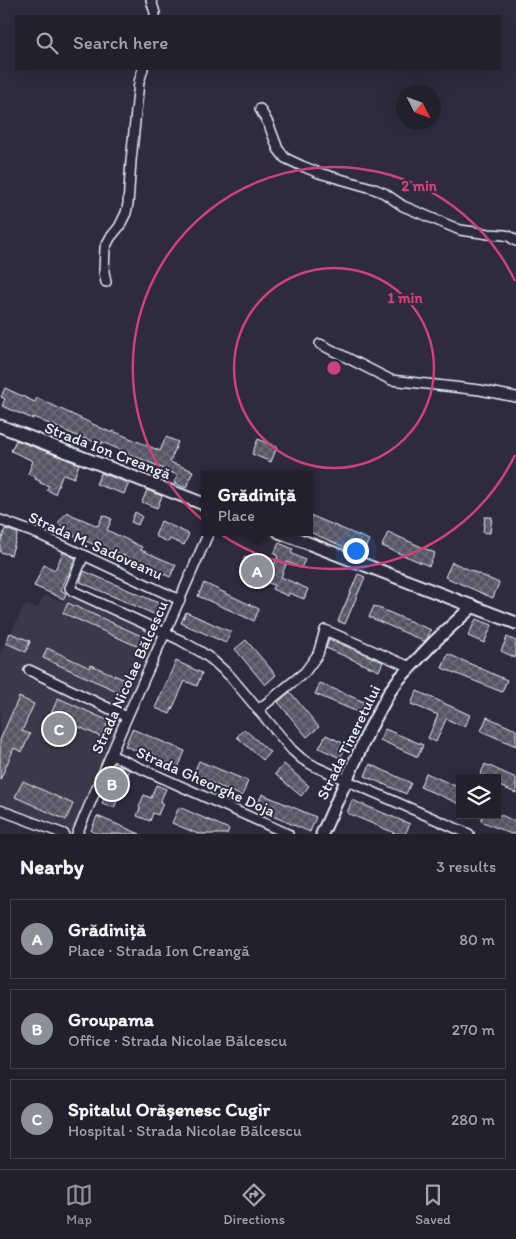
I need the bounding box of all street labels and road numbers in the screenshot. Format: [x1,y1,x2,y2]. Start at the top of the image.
street label: Strada Ion Creangă [42,418,174,484]
street label: Strada M. Sadoveanu [26,507,166,584]
street label: Strada Nicolae Bălcescu [87,597,172,757]
street label: Strada Tineretului [312,682,384,803]
street label: Strada Gheorghe Doja [133,742,279,821]

